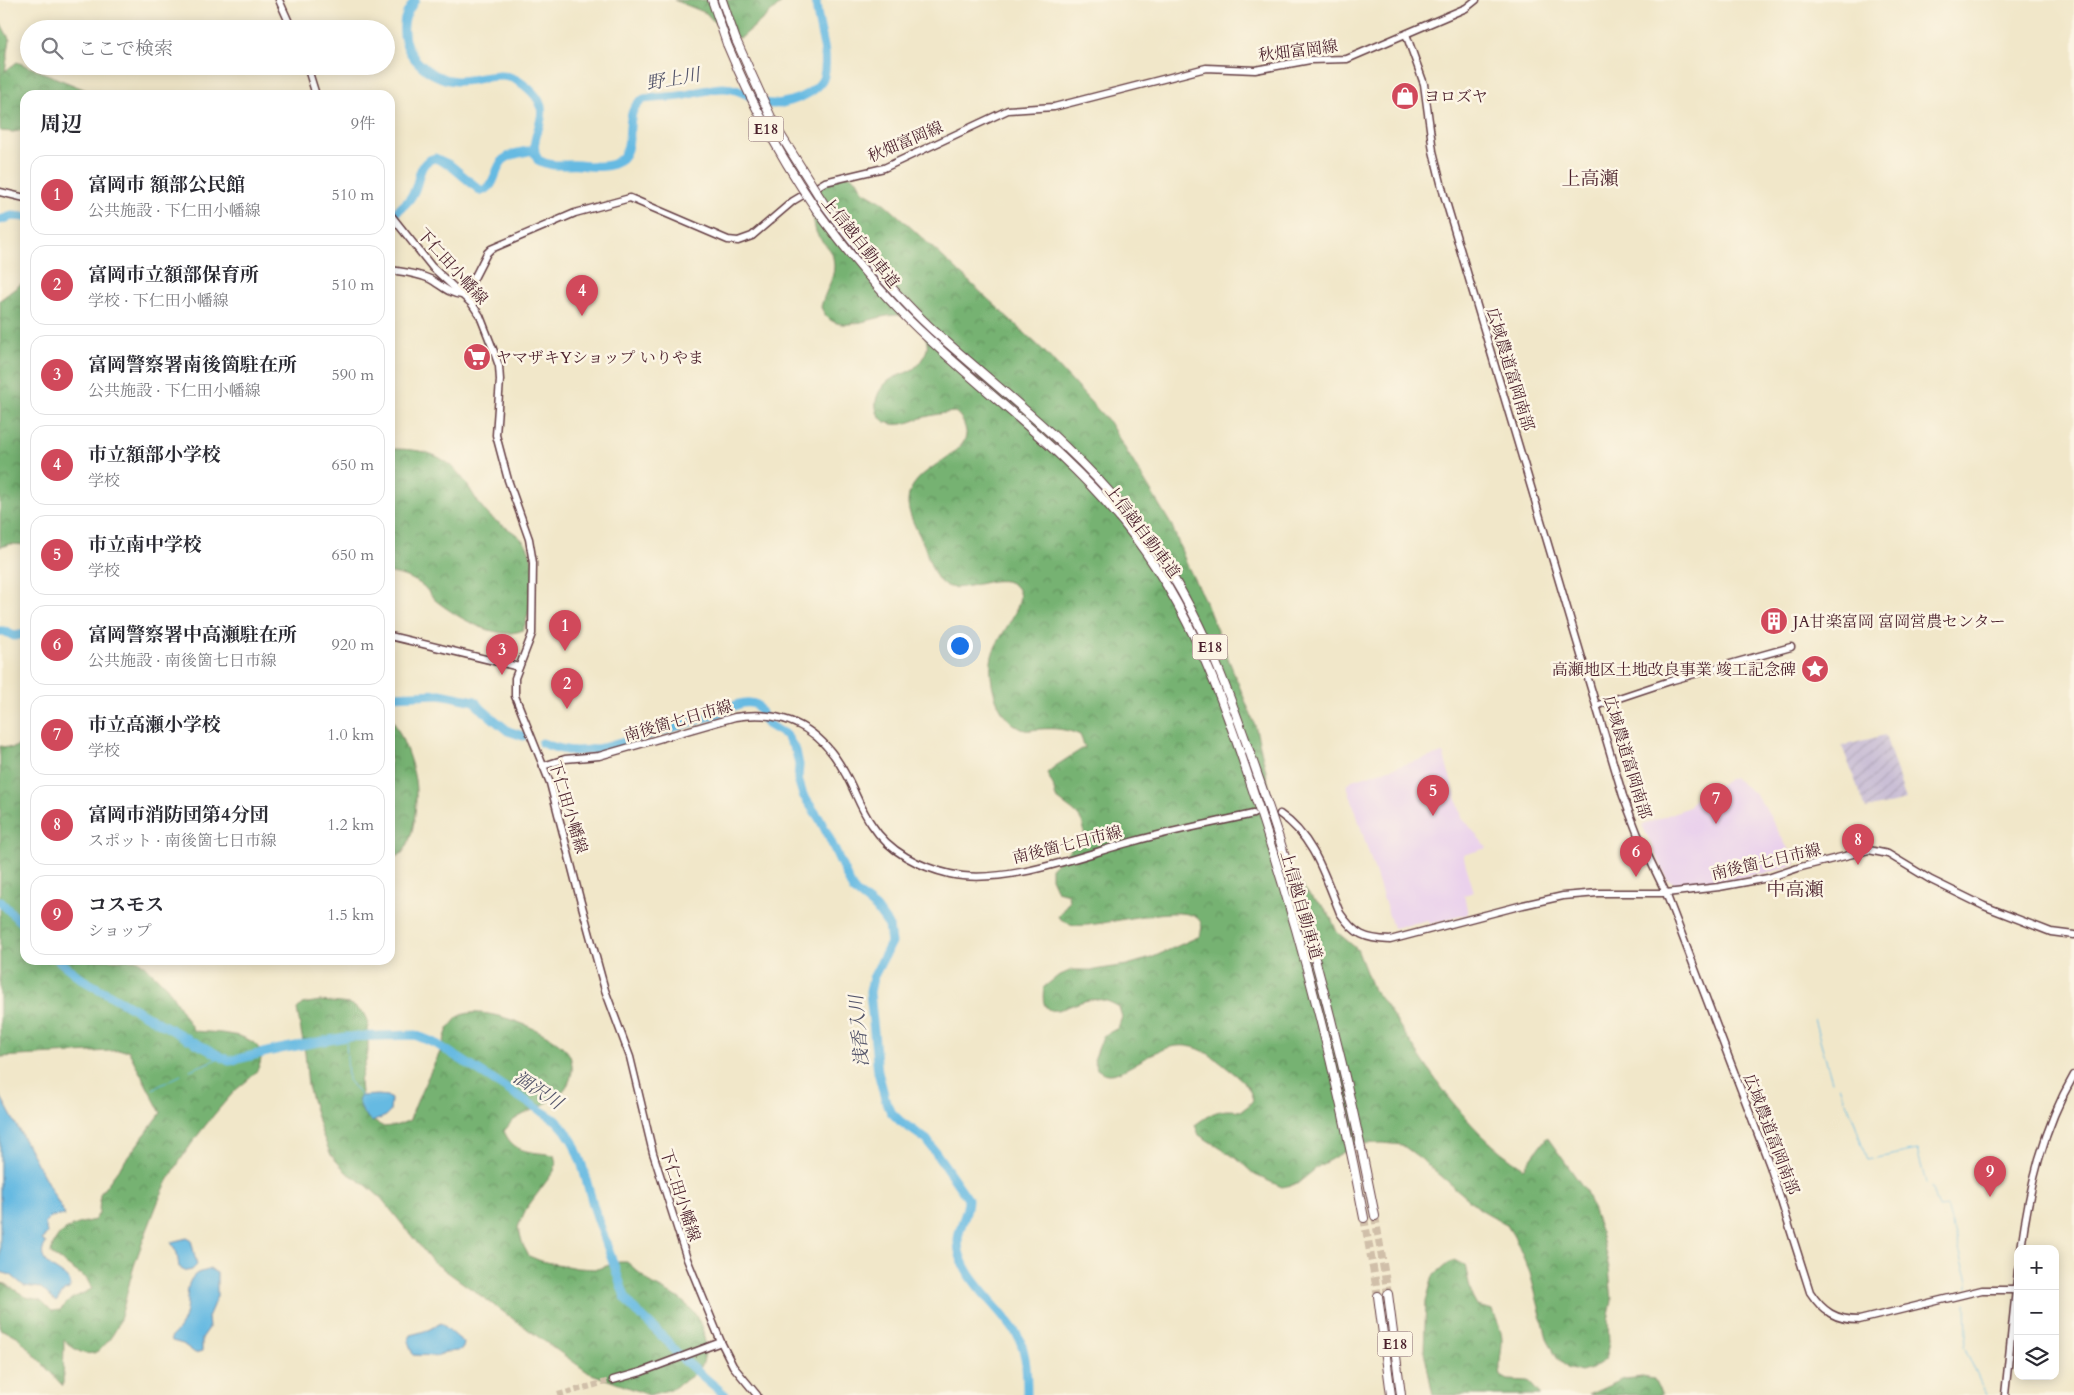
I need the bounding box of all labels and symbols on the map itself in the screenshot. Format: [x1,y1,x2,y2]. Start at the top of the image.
street label: 秋畑富岡線 [1257,35,1339,67]
water label: 野上川 [644,62,704,96]
shop icon: ヨロズヤ [1390,81,1420,111]
place label: ヨロズヤ [1424,86,1488,108]
road number: E18 [748,116,784,142]
street label: 秋畑富岡線 [864,116,947,168]
district label: 上高瀬 [1561,166,1619,192]
street label: 上信越自動車道 [816,192,904,293]
street label: 下仁田小幡線 [412,224,493,310]
pin: 4 [566,275,598,316]
street label: 広域農道富岡南部 [1481,305,1539,434]
supermarket icon: ヤマザキYショップ いりやま [462,342,492,372]
place label: ヤマザキYショップ いりやま [496,347,704,369]
street label: 上信越自動車道 [1100,480,1185,583]
building icon: JA甘楽富岡 富岡営農センター [1759,606,1789,636]
pin: 1 [549,610,581,651]
place label: JA甘楽富岡 富岡営農センター [1791,611,2005,633]
your location [947,633,973,659]
pin: 3 [486,634,518,675]
road number: E18 [1192,634,1228,660]
place icon: 高瀬地区土地改良事業 竣工記念碑 [1800,654,1830,684]
place label: 高瀬地区土地改良事業 竣工記念碑 [1552,659,1796,681]
pin: 2 [551,668,583,709]
street label: 広域農道富岡南部 [1598,693,1656,822]
street label: 南後箇七日市線 [621,695,735,747]
street label: 下仁田小幡線 [543,758,593,856]
pin: 5 [1417,775,1449,816]
pin: 7 [1700,783,1732,824]
street label: 南後箇七日市線 [1010,821,1124,869]
pin: 8 [1842,824,1874,865]
pin: 6 [1620,836,1652,877]
street label: 南後箇七日市線 [1709,839,1823,885]
street label: 上信越自動車道 [1275,848,1327,962]
district label: 中高瀬 [1766,877,1824,903]
water label: 浅香入川 [844,992,875,1068]
water label: 涸沢川 [508,1065,569,1117]
street label: 広域農道富岡南部 [1738,1071,1804,1198]
street label: 下仁田小幡線 [655,1146,705,1244]
pin: 9 [1974,1156,2006,1197]
road number: E18 [1378,1332,1412,1356]

